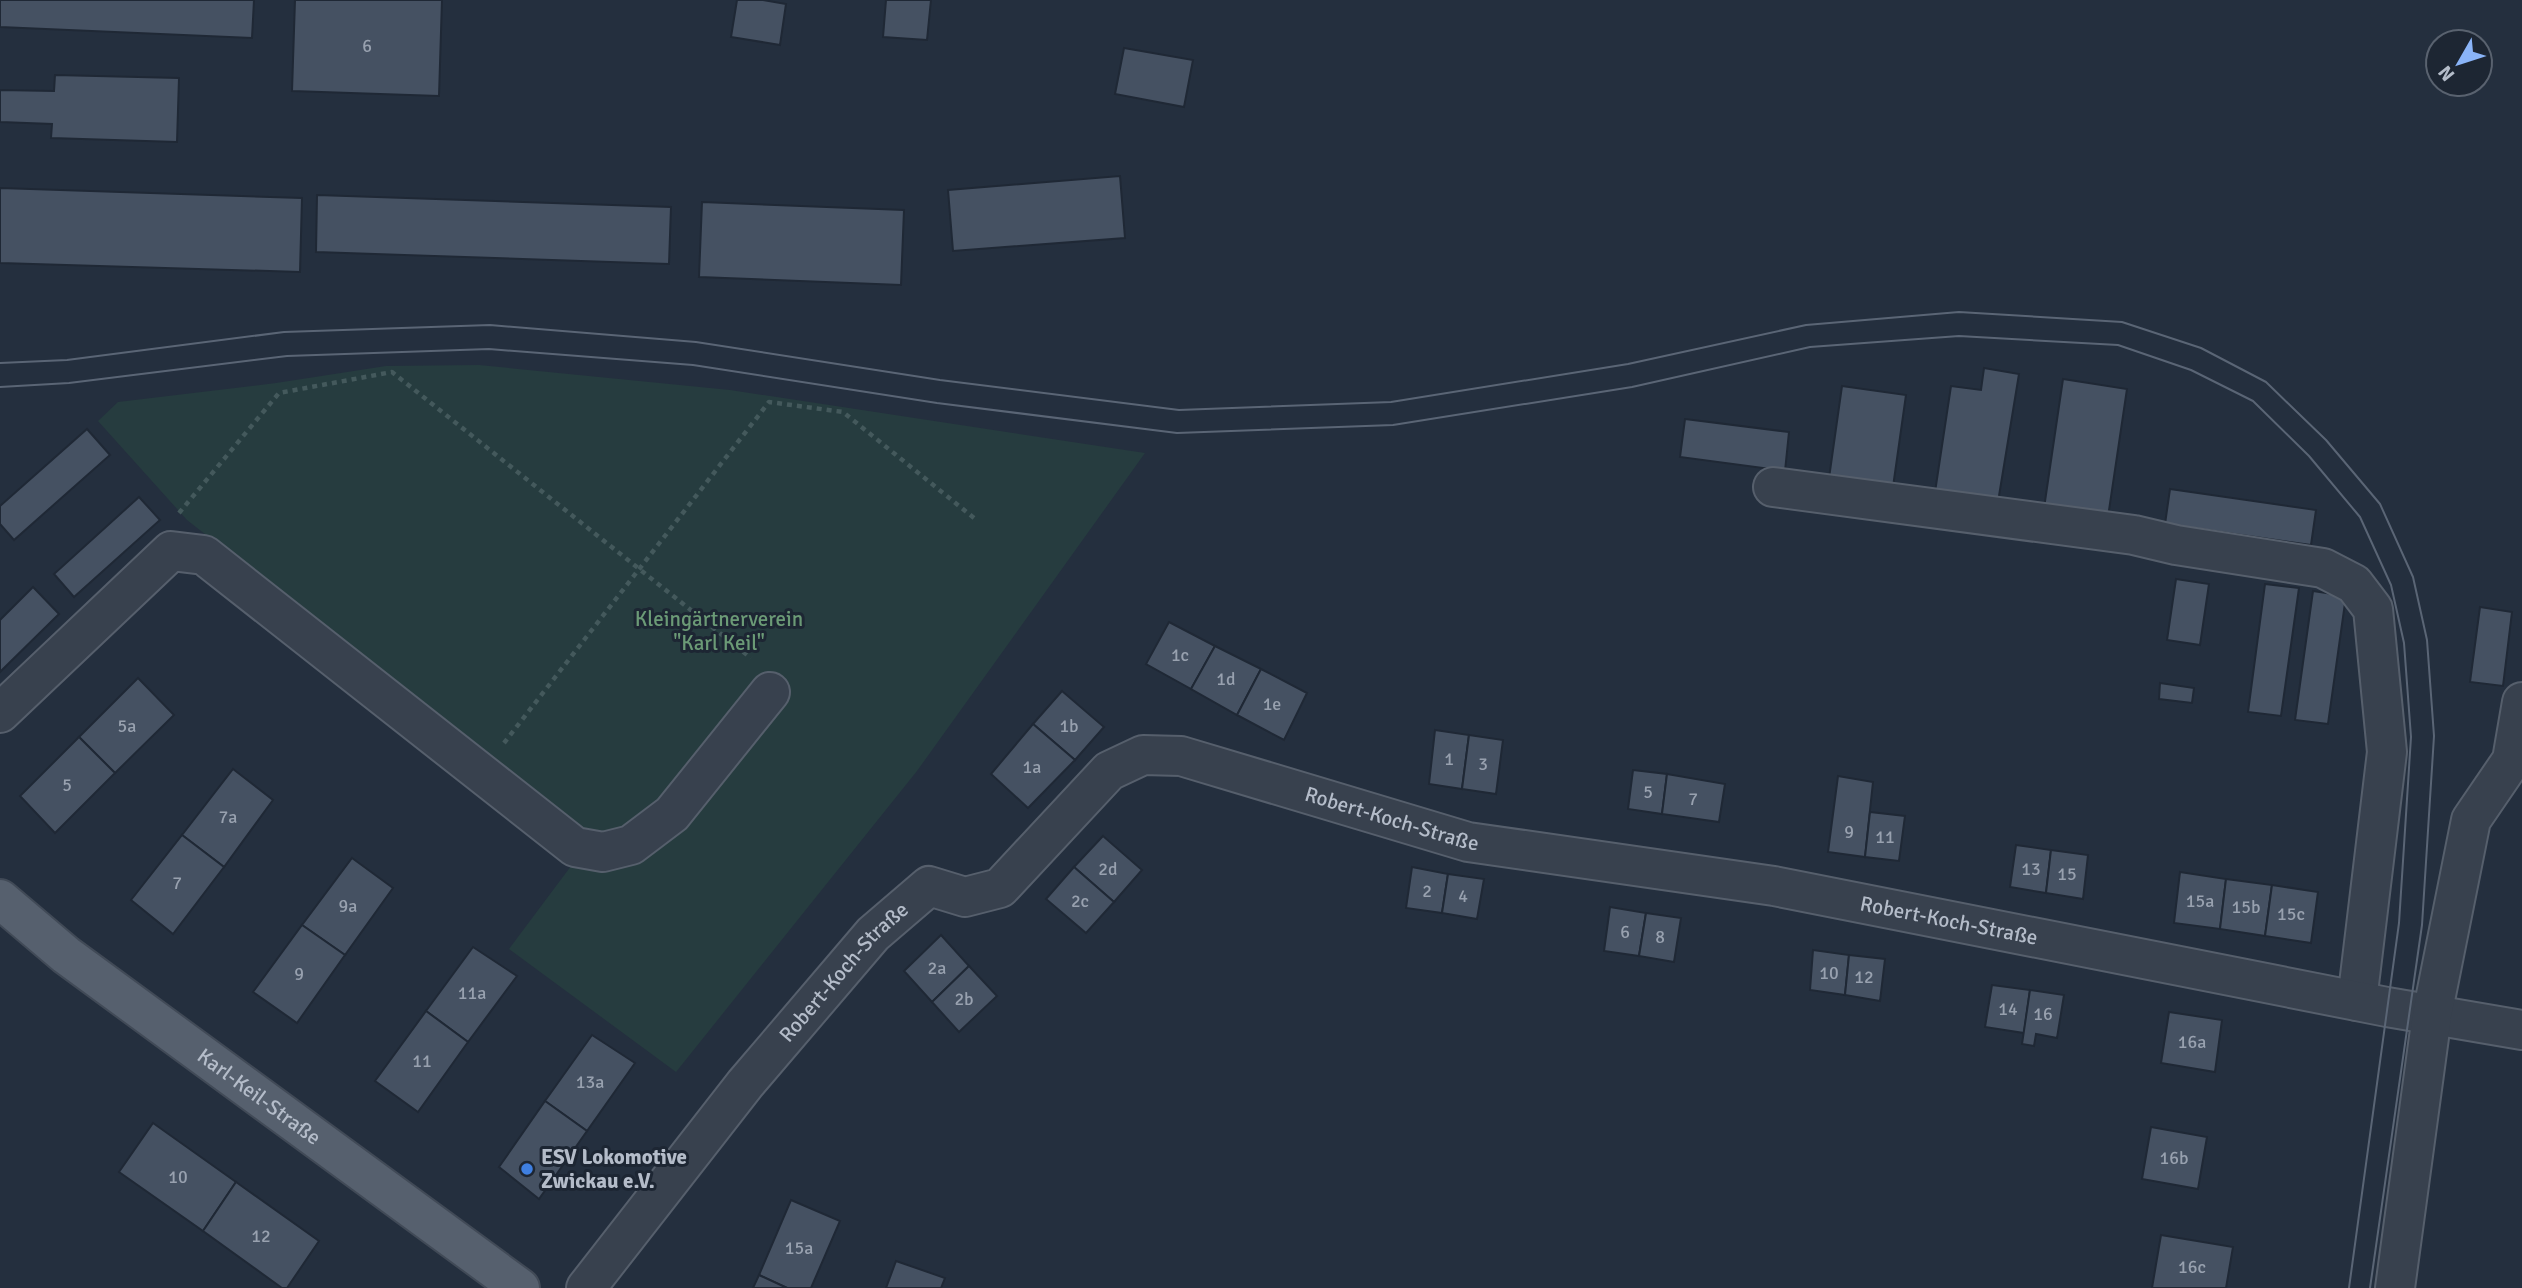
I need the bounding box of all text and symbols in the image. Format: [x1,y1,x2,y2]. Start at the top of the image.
north arrow [2424,28,2494,98]
house number: 6 [362,35,372,57]
text: N [2433,60,2460,86]
park label: Kleingärtnerverein "Karl Keil" [635,606,803,656]
house number: 1c [1171,644,1189,666]
house number: 1d [1216,668,1236,690]
house number: 1e [1263,693,1281,715]
house number: 5a [118,715,136,737]
house number: 1b [1059,715,1079,737]
house number: 1 [1444,748,1454,770]
house number: 3 [1478,753,1488,775]
house number: 1a [1023,756,1041,778]
house number: 5 [62,774,72,796]
street label: Robert-Koch-Straße [1302,781,1481,856]
house number: 5 [1643,781,1653,803]
house number: 7 [1688,788,1698,810]
house number: 7a [219,806,237,828]
house number: 9 [1844,821,1854,843]
house number: 11 [1875,826,1895,848]
house number: 2d [1098,858,1118,880]
house number: 13 [2021,858,2041,880]
house number: 15 [2057,863,2077,885]
house number: 7 [172,872,182,894]
house number: 2 [1422,880,1432,902]
house number: 4 [1458,885,1468,907]
house number: 2c [1071,890,1089,912]
street label: Robert-Koch-Straße [1858,890,2040,951]
house number: 15a [2186,890,2214,912]
house number: 9a [339,895,357,917]
house number: 15b [2232,896,2260,918]
street label: Robert-Koch-Straße [773,897,914,1047]
house number: 15c [2277,903,2305,925]
house number: 6 [1620,921,1630,943]
house number: 8 [1655,926,1665,948]
house number: 2a [928,957,946,979]
house number: 10 [1819,962,1839,984]
house number: 9 [294,963,304,985]
house number: 12 [1854,966,1874,988]
house number: 11a [458,982,486,1004]
house number: 2b [954,988,974,1010]
house number: 14 [1998,998,2018,1020]
house number: 16 [2033,1003,2053,1025]
house number: 16a [2178,1031,2206,1053]
street label: Karl-Keil-Straße [192,1043,326,1151]
house number: 11 [412,1050,432,1072]
house number: 13a [576,1071,604,1093]
place label: ESV Lokomotive Zwickau e.V. [541,1144,687,1194]
house number: 16b [2160,1147,2188,1169]
marker: ESV Lokomotive Zwickau e.V. [519,1161,535,1177]
house number: 10 [168,1166,188,1188]
house number: 12 [251,1225,271,1247]
house number: 15a [785,1237,813,1259]
house number: 16c [2178,1256,2206,1278]

